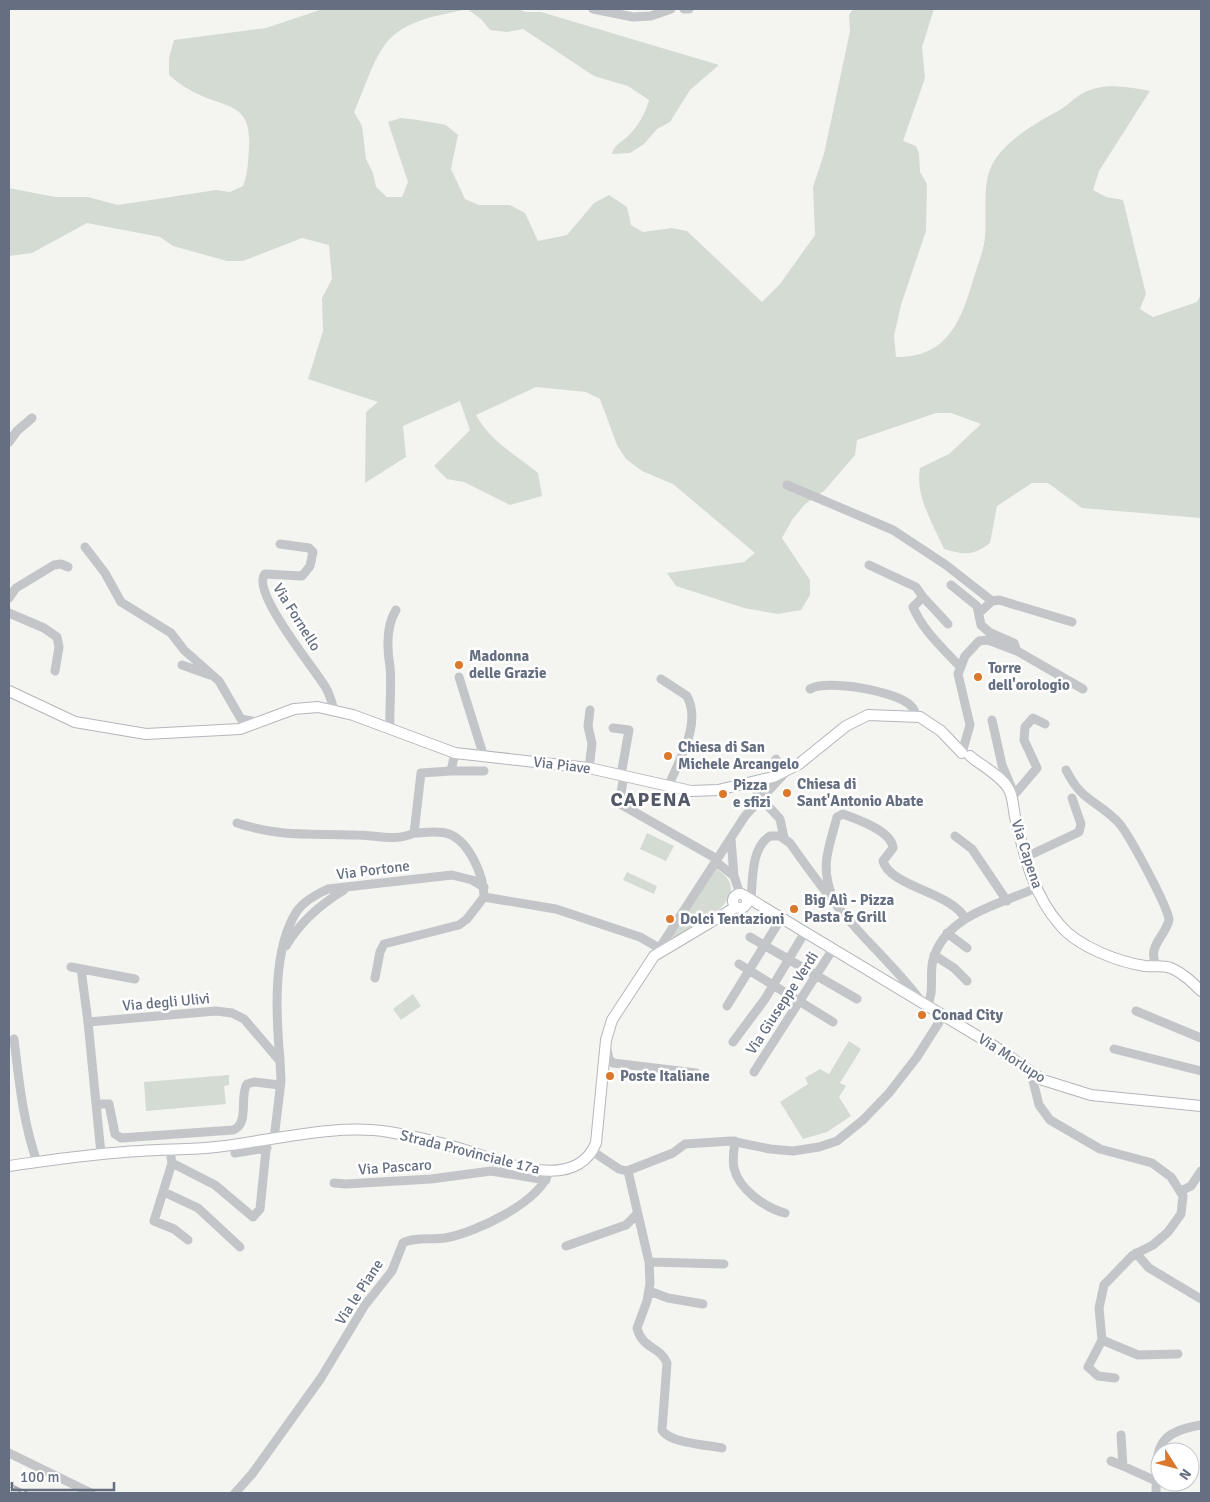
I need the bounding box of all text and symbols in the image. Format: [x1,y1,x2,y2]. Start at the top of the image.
street label: Via Fornello [269,580,325,654]
place label: Madonna delle Grazie [469,647,546,682]
marker: Madonna delle Grazie [453,659,465,671]
place label: Torre dell'orologio [988,659,1070,694]
marker: Torre dell'orologio [972,671,984,683]
place label: Chiesa di San Michele Arcangelo [678,738,799,773]
marker: Chiesa di San Michele Arcangelo [662,750,674,762]
street label: Via Piave [532,753,592,777]
place label: Chiesa di Sant'Antonio Abate [797,775,923,810]
place label: Pizza e sfizi [733,776,771,811]
district label: CAPENA [611,787,691,812]
marker: Chiesa di Sant'Antonio Abate [781,787,793,799]
marker: Pizza e sfizi [717,788,729,800]
street label: Via Capena [1007,817,1047,891]
street label: Via Portone [335,857,411,883]
place label: Big Alì - Pizza Pasta & Grill [804,891,894,926]
marker: Big Alì - Pizza Pasta & Grill [788,903,800,915]
place label: Dolci Tentazioni [680,910,784,928]
marker: Dolci Tentazioni [664,913,676,925]
street label: Via Giuseppe Verdi [742,948,822,1058]
street label: Via degli Ulivi [122,989,210,1015]
place label: Conad City [932,1006,1003,1024]
marker: Conad City [916,1009,928,1021]
street label: Via Morlupo [975,1029,1049,1087]
place label: Poste Italiane [620,1067,710,1085]
marker: Poste Italiane [604,1070,616,1082]
street label: Strada Provinciale 17a [398,1126,542,1178]
street label: Via Pascaro [358,1155,433,1179]
street label: Via le Piane [331,1256,387,1328]
north arrow [1150,1442,1200,1492]
scale bar [12,1460,115,1492]
text: N [1175,1465,1195,1483]
text: 100 m [20,1468,60,1486]

